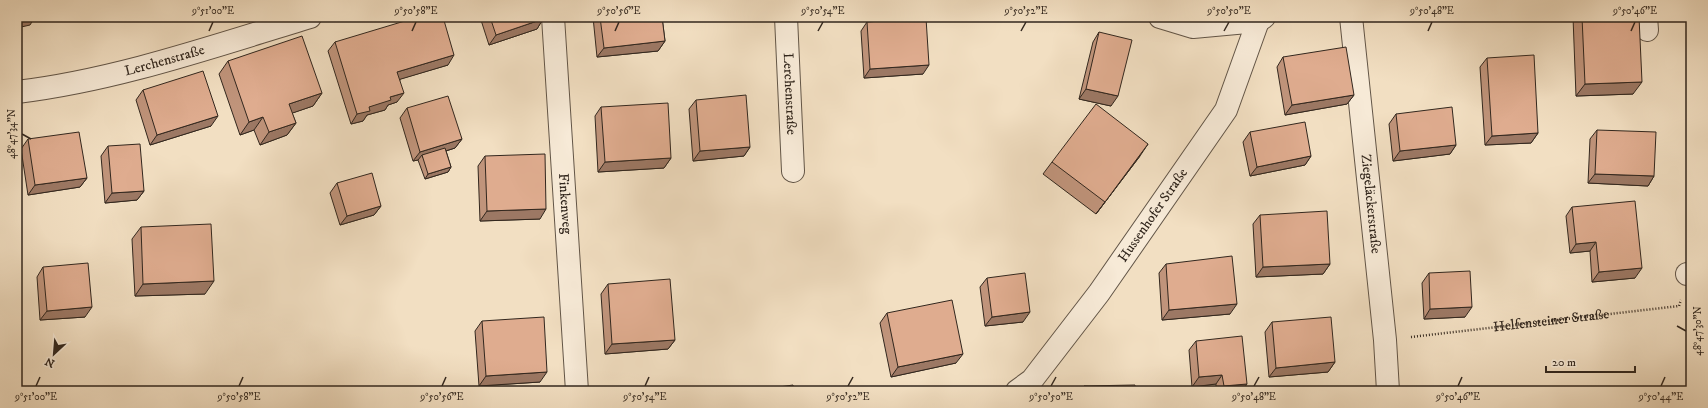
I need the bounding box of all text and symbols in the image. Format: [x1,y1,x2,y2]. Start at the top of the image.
text: 9°51'00"E [191,5,234,17]
text: 9°50'58"E [393,5,438,17]
text: 9°50'56"E [596,5,641,17]
text: 9°50'54"E [800,5,845,17]
text: 9°50'52"E [1003,5,1048,17]
text: 9°50'50"E [1206,5,1251,17]
text: 9°50'48"E [1409,5,1454,17]
text: 9°50'46"E [1612,5,1657,17]
street label: Lerchenstraße [123,41,207,80]
street label: Lerchenstraße [779,52,800,136]
text: 48°47'34"N [6,109,18,159]
street label: Ziegeläckerstraße [1357,153,1385,255]
street label: Hussenhofer Straße [1114,165,1192,266]
street label: Finkenweg [554,173,576,235]
street label: Helfensteiner Straße [1492,305,1610,336]
text: 48°47'30"N [1692,306,1704,356]
north arrow [34,334,74,374]
scale bar [1546,348,1635,374]
text: N [43,354,57,370]
text: 20 m [1552,355,1576,370]
text: 9°51'00"E [14,391,57,403]
text: 9°50'58"E [216,391,261,403]
text: 9°50'56"E [419,391,464,403]
text: 9°50'54"E [622,391,667,403]
text: 9°50'52"E [825,391,870,403]
text: 9°50'50"E [1028,391,1073,403]
text: 9°50'48"E [1231,391,1276,403]
text: 9°50'46"E [1435,391,1480,403]
text: 9°50'44"E [1638,391,1683,403]

